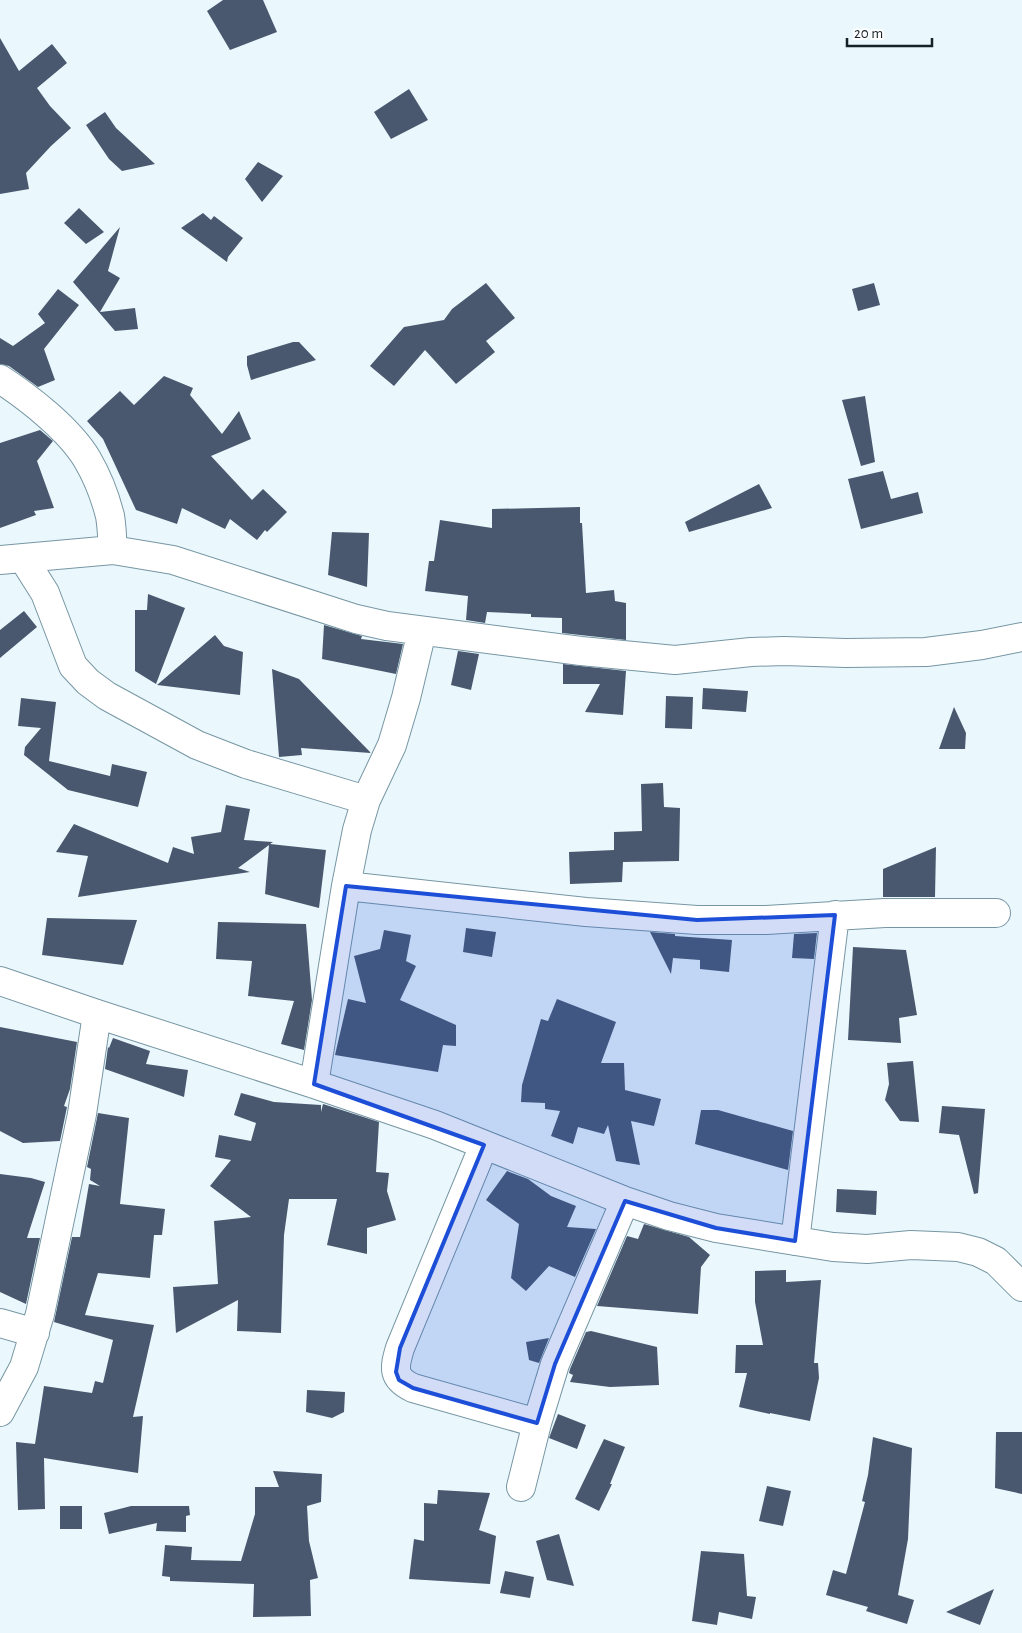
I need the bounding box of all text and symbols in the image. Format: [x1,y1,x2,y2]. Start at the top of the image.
scale bar [847,15,932,47]
text: 20 m [854,26,883,41]

